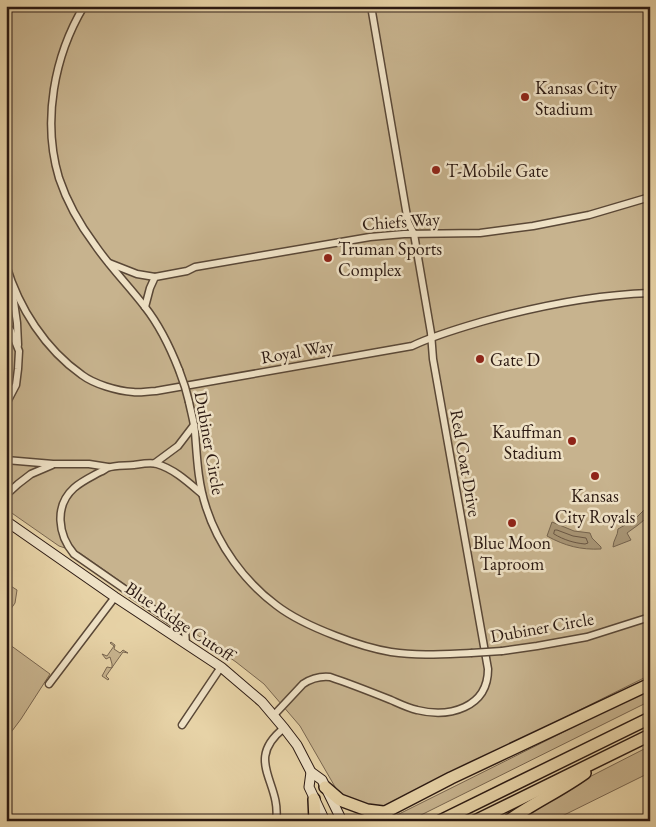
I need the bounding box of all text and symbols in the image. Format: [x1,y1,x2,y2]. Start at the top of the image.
place label: Kansas City Stadium [535,76,617,120]
marker: Kansas City Stadium [519,91,531,103]
place label: T-Mobile Gate [446,159,548,182]
marker: T-Mobile Gate [430,164,442,176]
street label: Chiefs Way [361,207,441,235]
place label: Truman Sports Complex [338,237,442,281]
marker: Truman Sports Complex [322,252,334,264]
street label: Royal Way [259,333,335,369]
place label: Gate D [490,348,540,371]
marker: Gate D [474,353,486,365]
street label: Dubiner Circle [190,389,230,497]
street label: Red Coat Drive [445,408,487,518]
place label: Kauffman Stadium [492,420,562,464]
marker: Kauffman Stadium [566,435,578,447]
marker: Kansas City Royals [589,470,601,482]
place label: Kansas City Royals [555,484,635,528]
marker: Blue Moon Taproom [506,517,518,529]
place label: Blue Moon Taproom [473,531,552,575]
street label: Blue Ridge Cutoff [121,576,241,668]
street label: Dubiner Circle [488,607,596,647]

